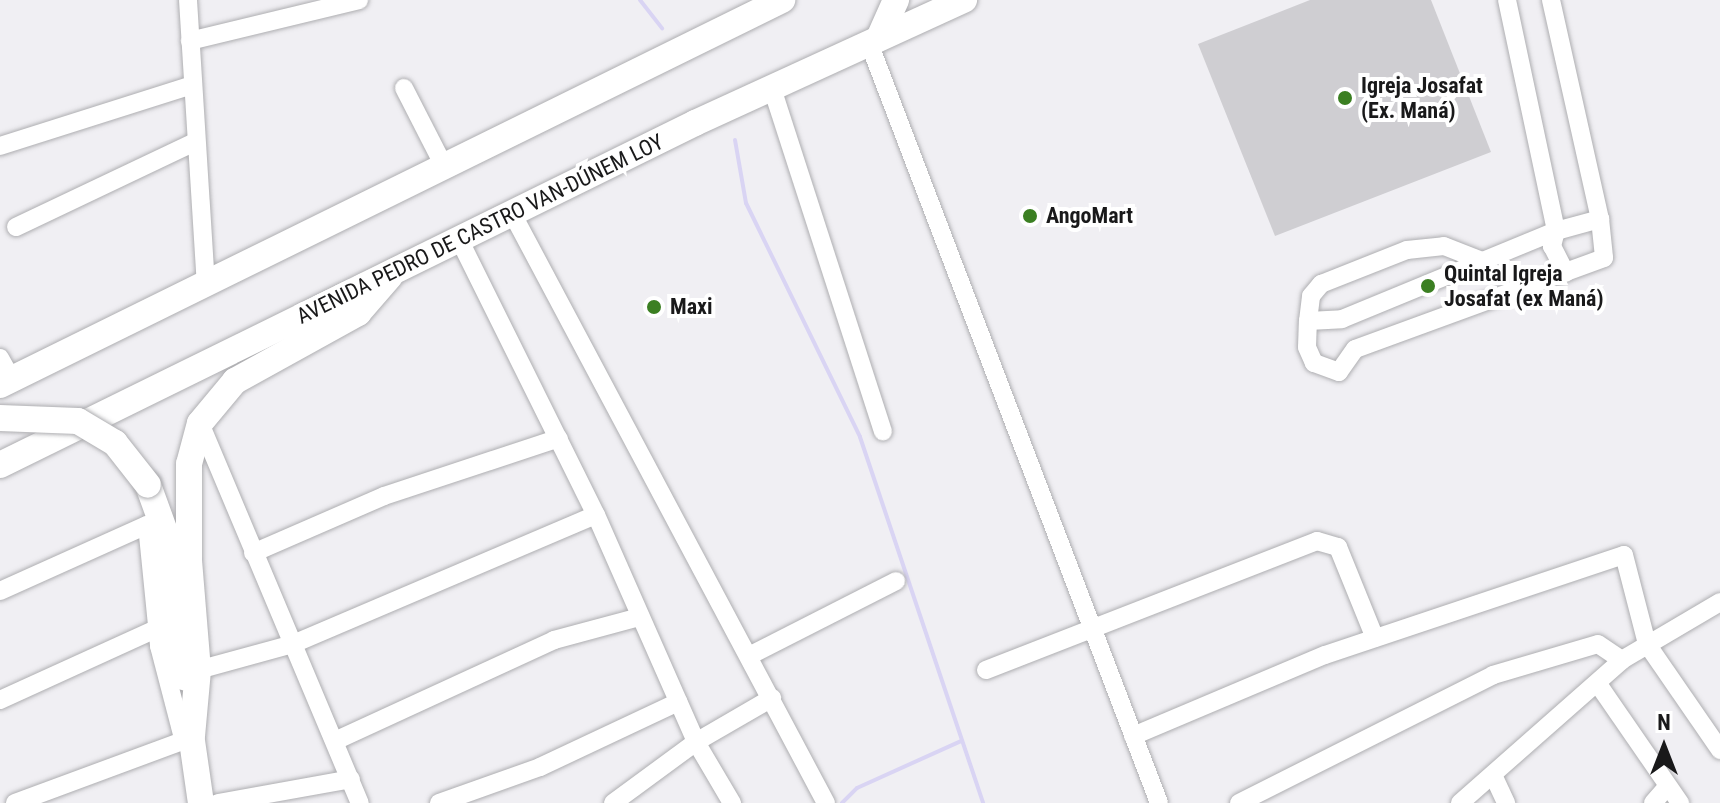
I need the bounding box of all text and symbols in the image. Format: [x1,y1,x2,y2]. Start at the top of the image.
place label: Igreja Josafat (Ex. Maná) [1361,72,1483,124]
marker: Igreja Josafat (Ex. Maná) [1336,89,1354,107]
street label: AVENIDA PEDRO DE CASTRO VAN-DÚNEM LOY [292,128,668,330]
place label: AngoMart [1046,203,1133,229]
marker: AngoMart [1021,207,1039,225]
place label: Quintal Igreja Josafat (ex Maná) [1444,260,1604,312]
marker: Quintal Igreja Josafat (ex Maná) [1419,277,1437,295]
place label: Maxi [670,294,713,320]
marker: Maxi [645,298,663,316]
north arrow [1624,707,1704,787]
text: N [1657,710,1671,735]

